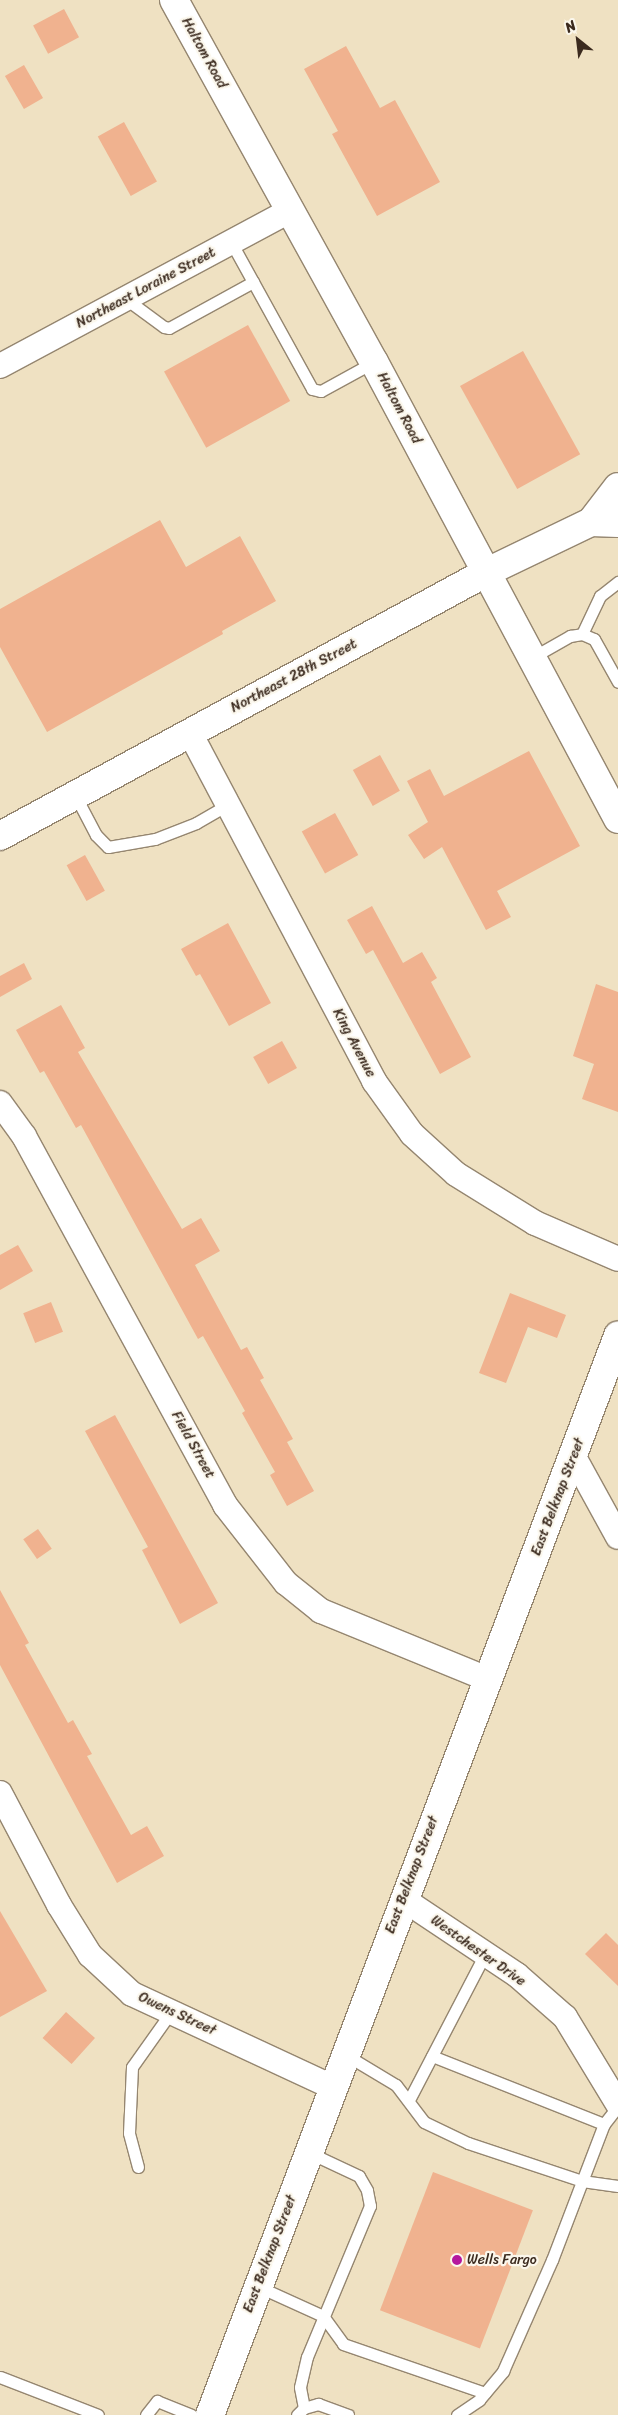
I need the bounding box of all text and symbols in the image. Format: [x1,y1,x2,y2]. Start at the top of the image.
text: N [560,13,581,40]
street label: Haltom Road [178,15,230,91]
north arrow [553,15,603,65]
street label: Northeast Loraine Street [73,244,219,332]
street label: Haltom Road [373,369,425,447]
street label: Northeast 28th Street [228,636,360,716]
street label: King Avenue [329,1006,379,1080]
street label: Field Street [168,1408,218,1482]
street label: East Belknap Street [528,1436,588,1558]
street label: East Belknap Street [382,1814,442,1936]
street label: Westchester Drive [427,1912,529,1990]
street label: Owens Street [136,1989,218,2039]
street label: East Belknap Street [240,2193,300,2315]
place label: Wells Fargo [467,2252,537,2268]
marker: Wells Fargo [451,2254,463,2266]

